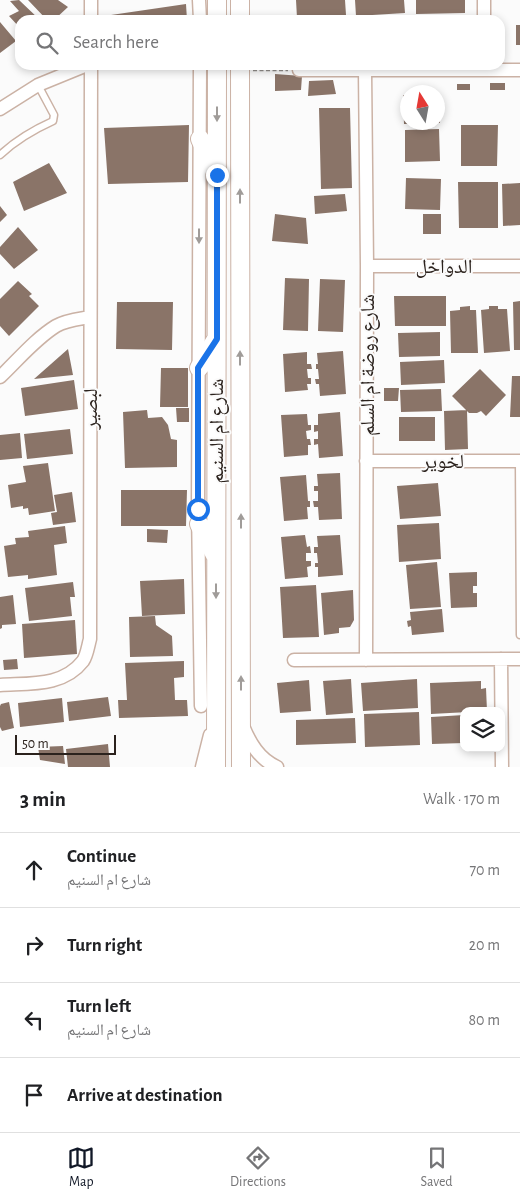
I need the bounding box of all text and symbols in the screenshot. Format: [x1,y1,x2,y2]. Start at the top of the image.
search box [15,15,505,70]
icon: search [33,29,61,57]
text: Search here [73,33,159,52]
north arrow [400,85,445,130]
one-way arrow [213,106,221,122]
route end [206,164,229,187]
one-way arrow [236,188,244,204]
one-way arrow [195,228,203,244]
street label: الدواخل [415,257,473,278]
street label: شارع روضة ام السلم [358,294,381,436]
one-way arrow [236,350,244,366]
street label: شارع ام السنيم [207,378,230,484]
street label: لبصير [81,389,102,430]
street label: لخوير [421,452,464,472]
route start [187,498,210,521]
one-way arrow [237,513,245,529]
one-way arrow [212,583,220,599]
one-way arrow [237,675,245,691]
map controls [460,707,505,752]
button: layers [460,707,505,752]
scale bar [15,732,116,755]
text: 50 m [22,737,49,751]
text: 3 min [20,789,66,810]
text: Walk · 170 m [423,791,500,807]
text: Continue [67,847,136,866]
icon: ahead [20,856,48,884]
text: 70 m [469,862,500,878]
text: شارع ام السنيم [67,872,151,888]
icon: right [20,931,48,959]
text: Turn right [67,936,142,955]
text: 20 m [469,937,500,953]
text: Turn left [67,997,131,1016]
icon: left [20,1006,48,1034]
text: 80 m [469,1012,500,1028]
text: شارع ام السنيم [67,1022,151,1038]
icon: arrive [20,1081,48,1109]
text: Arrive at destination [67,1086,223,1105]
tab: Map [67,1144,95,1191]
tab: Directions [230,1144,286,1191]
tab: Saved [421,1144,453,1191]

